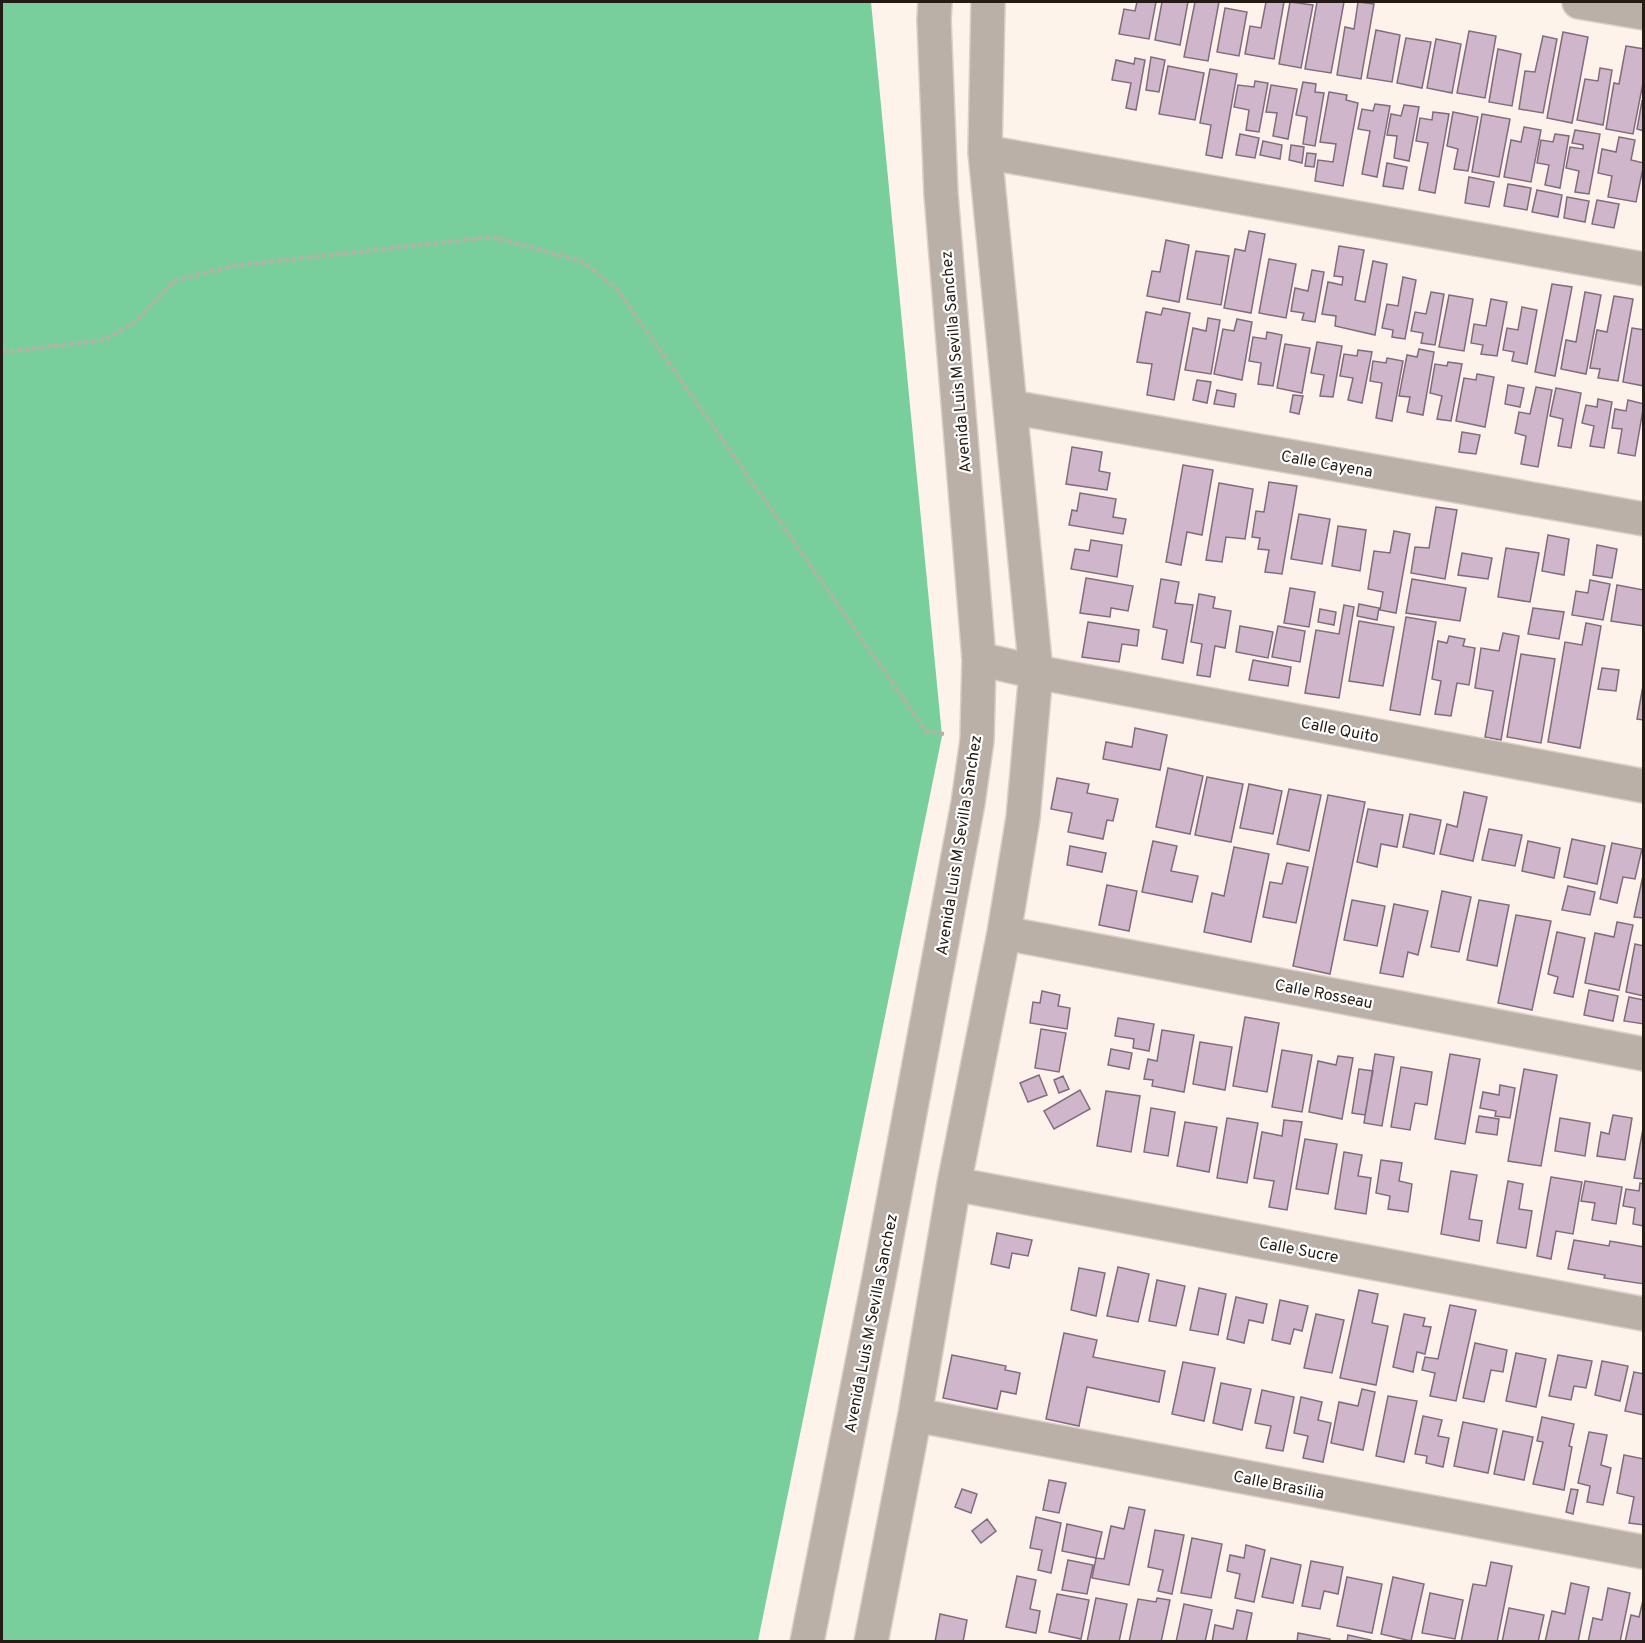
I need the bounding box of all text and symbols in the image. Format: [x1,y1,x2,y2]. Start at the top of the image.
street label: Avenida Luis M Sevilla Sanchez [937,250,977,474]
street label: Calle Cayena [1279,447,1374,483]
street label: Calle Quito [1299,714,1380,748]
street label: Avenida Luis M Sevilla Sanchez [933,734,987,957]
street label: Calle Rosseau [1273,976,1374,1014]
street label: Avenida Luis M Sevilla Sanchez [841,1212,903,1435]
street label: Calle Sucre [1257,1233,1340,1268]
street label: Calle Brasilia [1231,1467,1326,1505]

